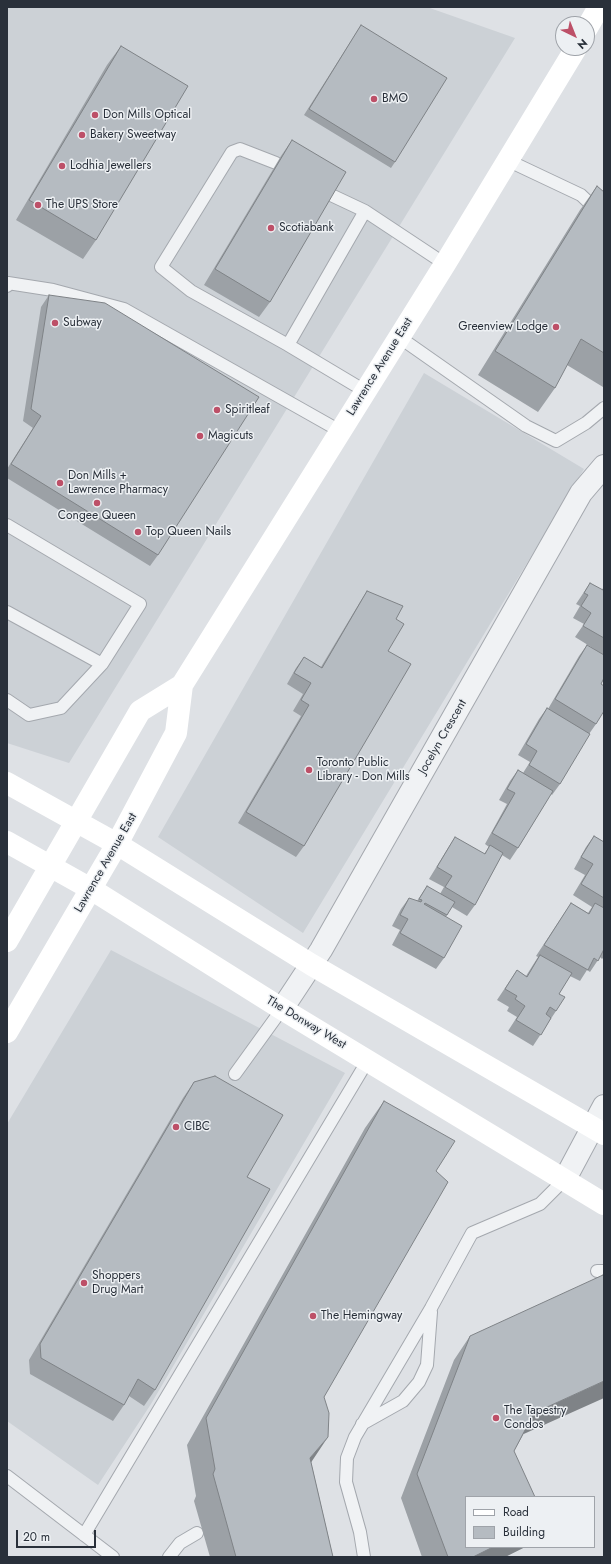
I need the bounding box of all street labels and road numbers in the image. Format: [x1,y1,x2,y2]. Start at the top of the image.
street label: Lawrence Avenue East [344,316,416,418]
street label: Jocelyn Crescent [416,697,470,777]
street label: Lawrence Avenue East [72,811,140,915]
street label: The Donway West [264,994,348,1052]

